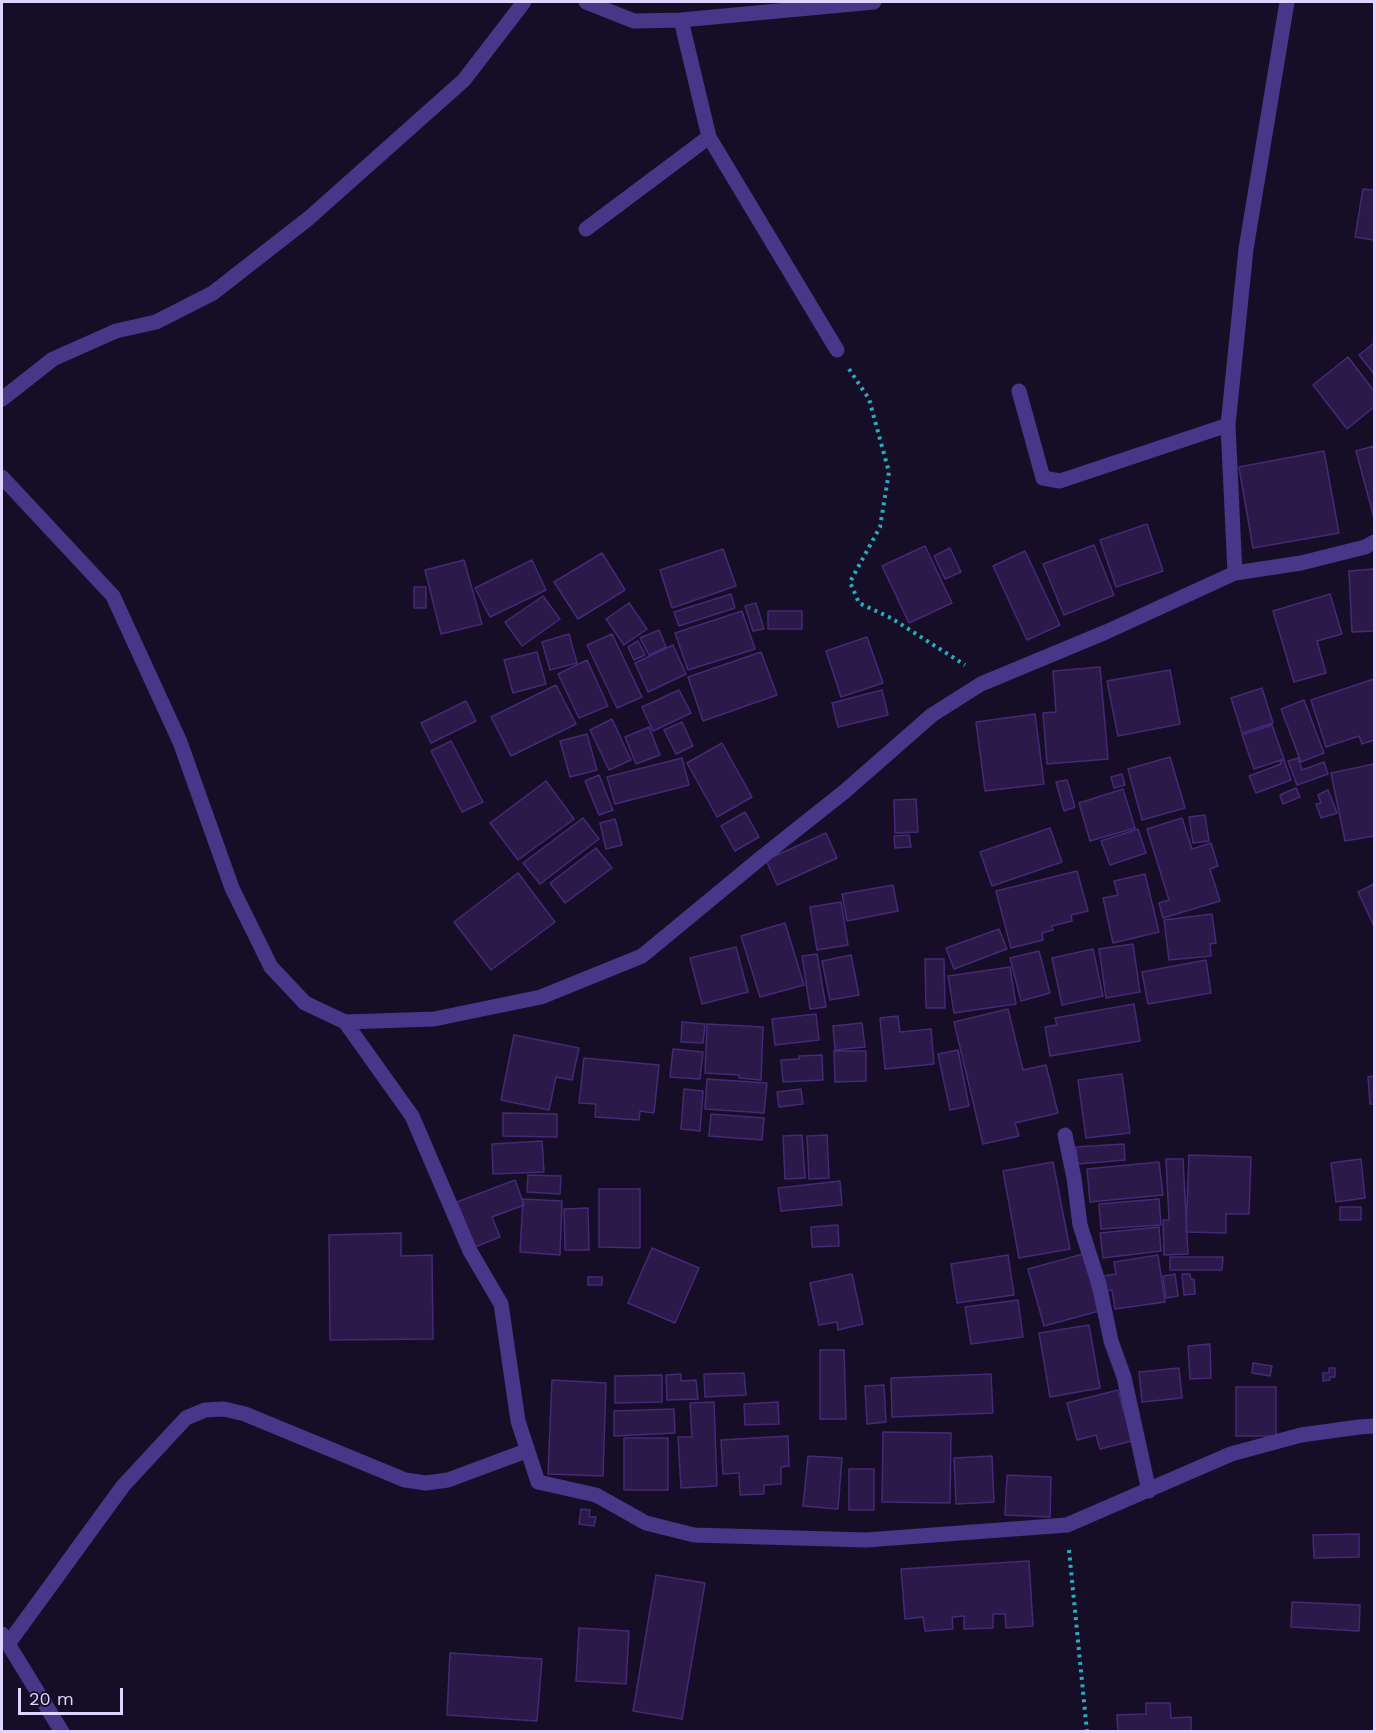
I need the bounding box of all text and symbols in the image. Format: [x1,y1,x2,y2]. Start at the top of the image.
scale bar [21,1676,126,1714]
text: 20 m [29,1688,74,1709]

